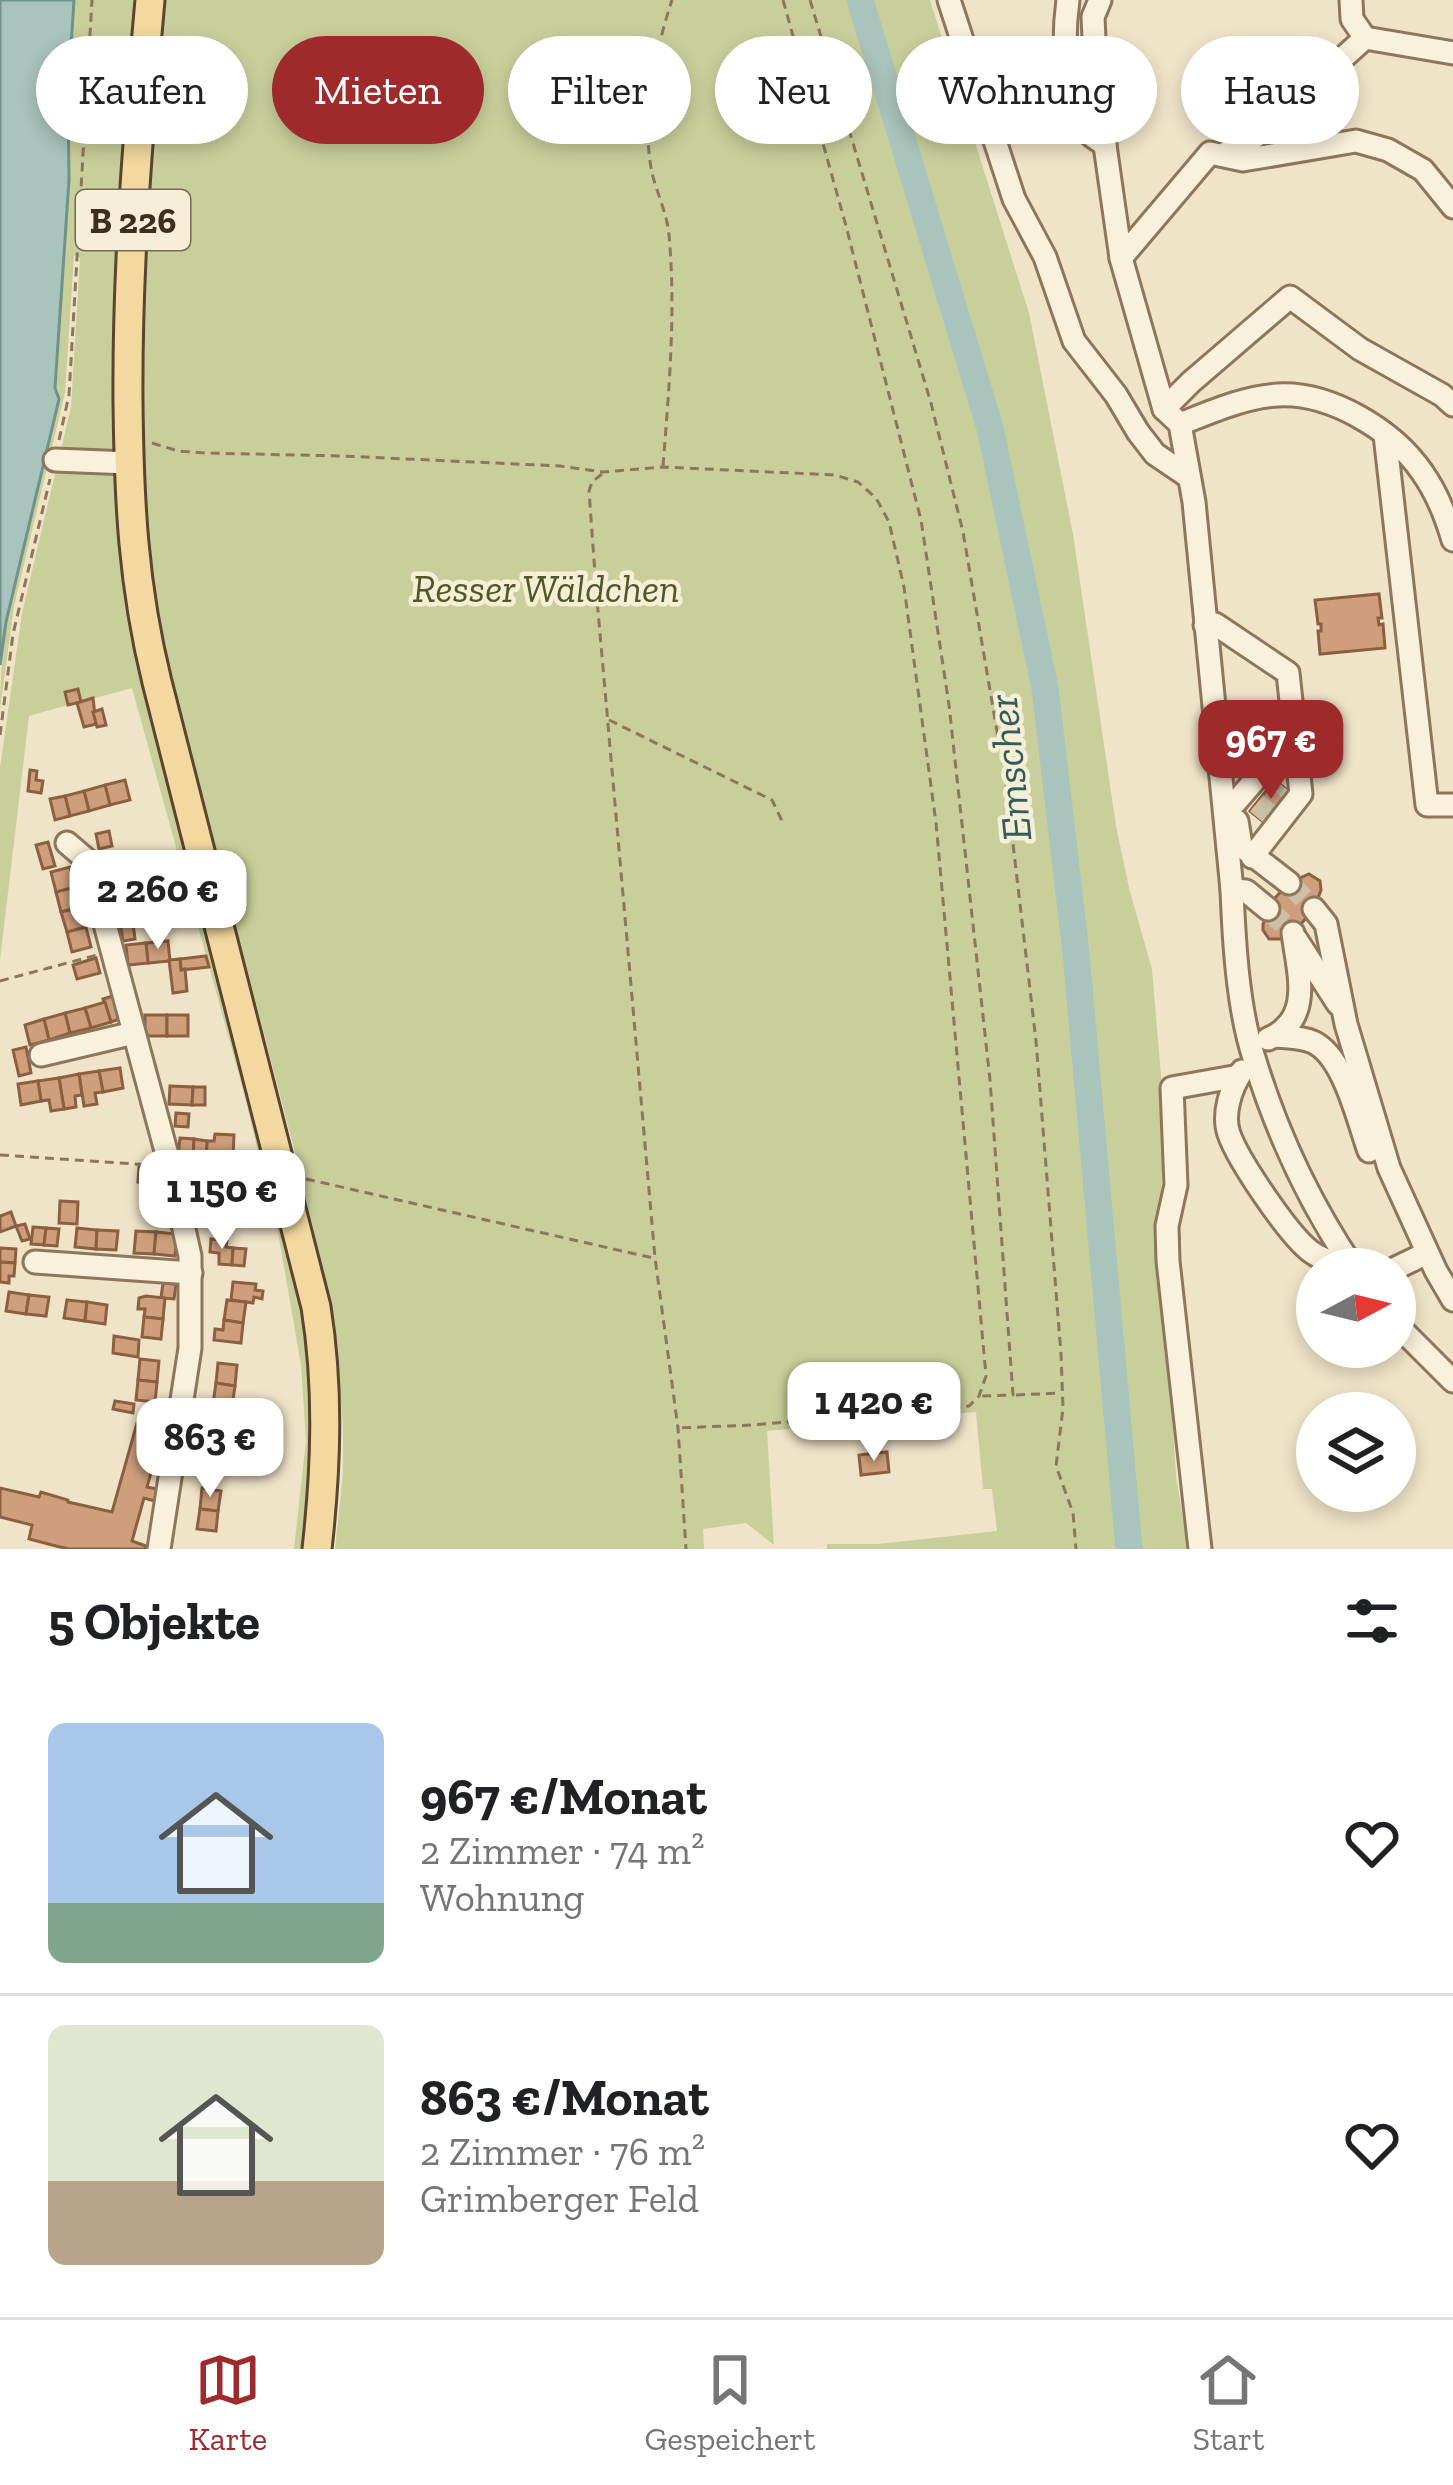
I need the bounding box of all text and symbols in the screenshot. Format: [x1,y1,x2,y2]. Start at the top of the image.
chip: Kaufen [36,36,248,144]
chip: Mieten [272,36,484,144]
chip: Filter [508,36,691,144]
chip: Neu [715,36,872,144]
chip: Wohnung [896,36,1157,144]
chip: Haus [1181,36,1359,144]
road number: B 226 [76,190,190,250]
park label: Resser Wäldchen [413,565,679,612]
water label: Emscher [976,692,1043,844]
pin: 967 € [1187,700,1355,802]
text: 967 € [1225,715,1317,762]
pin: 2 260 € [47,850,269,952]
text: 2 260 € [97,865,219,912]
pin: 1 150 € [111,1150,333,1252]
text: 1 150 € [166,1165,278,1212]
north arrow [1296,1248,1416,1368]
map controls [1296,1248,1416,1512]
pin: 1 420 € [763,1362,985,1464]
text: 1 420 € [814,1377,934,1424]
button: layers [1296,1392,1416,1512]
pin: 863 € [126,1398,294,1500]
text: 863 € [163,1413,257,1460]
icon: filters [1339,1588,1405,1654]
text: 5 Objekte [48,1591,260,1652]
text: 967 €/Monat [420,1766,707,1827]
icon: home [144,1771,288,1915]
icon: heart [1339,1810,1405,1876]
text: 2 Zimmer · 74 m² [420,1827,705,1874]
text: Wohnung [420,1874,584,1921]
text: 863 €/Monat [420,2067,709,2128]
icon: home [144,2073,288,2217]
icon: heart [1339,2112,1405,2178]
text: 2 Zimmer · 76 m² [420,2128,705,2175]
text: Grimberger Feld [420,2175,699,2222]
tab: Karte [189,2347,267,2458]
tab: Gespeichert [644,2347,815,2458]
tab: Start [1193,2347,1264,2458]

